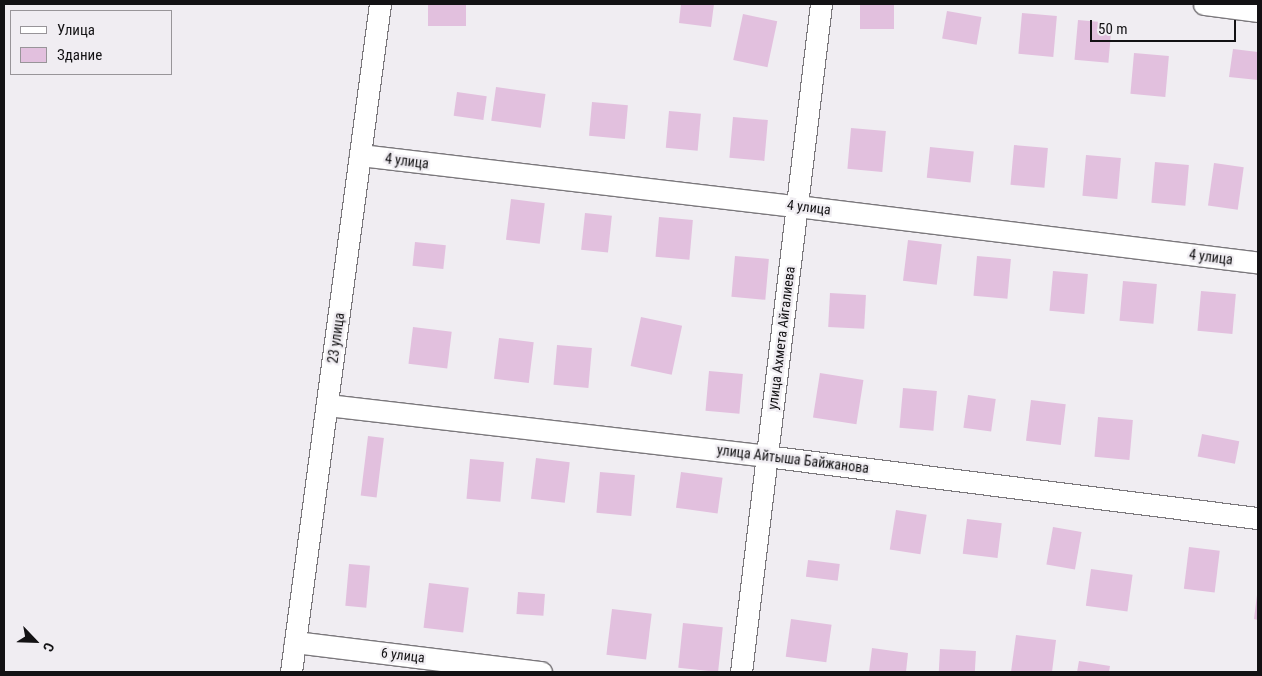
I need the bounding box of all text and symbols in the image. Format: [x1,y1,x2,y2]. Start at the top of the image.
legend [10,10,172,75]
scale bar [1092,10,1238,42]
text: 50 m [1098,20,1128,38]
text: Улица [57,21,95,39]
text: Здание [57,46,102,64]
street label: 4 улица [384,150,430,172]
street label: 4 улица [786,196,832,218]
street label: 4 улица [1188,246,1234,268]
street label: улица Ахмета Айгалиева [764,265,798,411]
street label: 23 улица [324,312,348,364]
street label: улица Айтыша Байжанова [716,441,870,477]
north arrow [10,616,60,666]
text: С [40,640,58,654]
street label: 6 улица [380,644,426,666]

